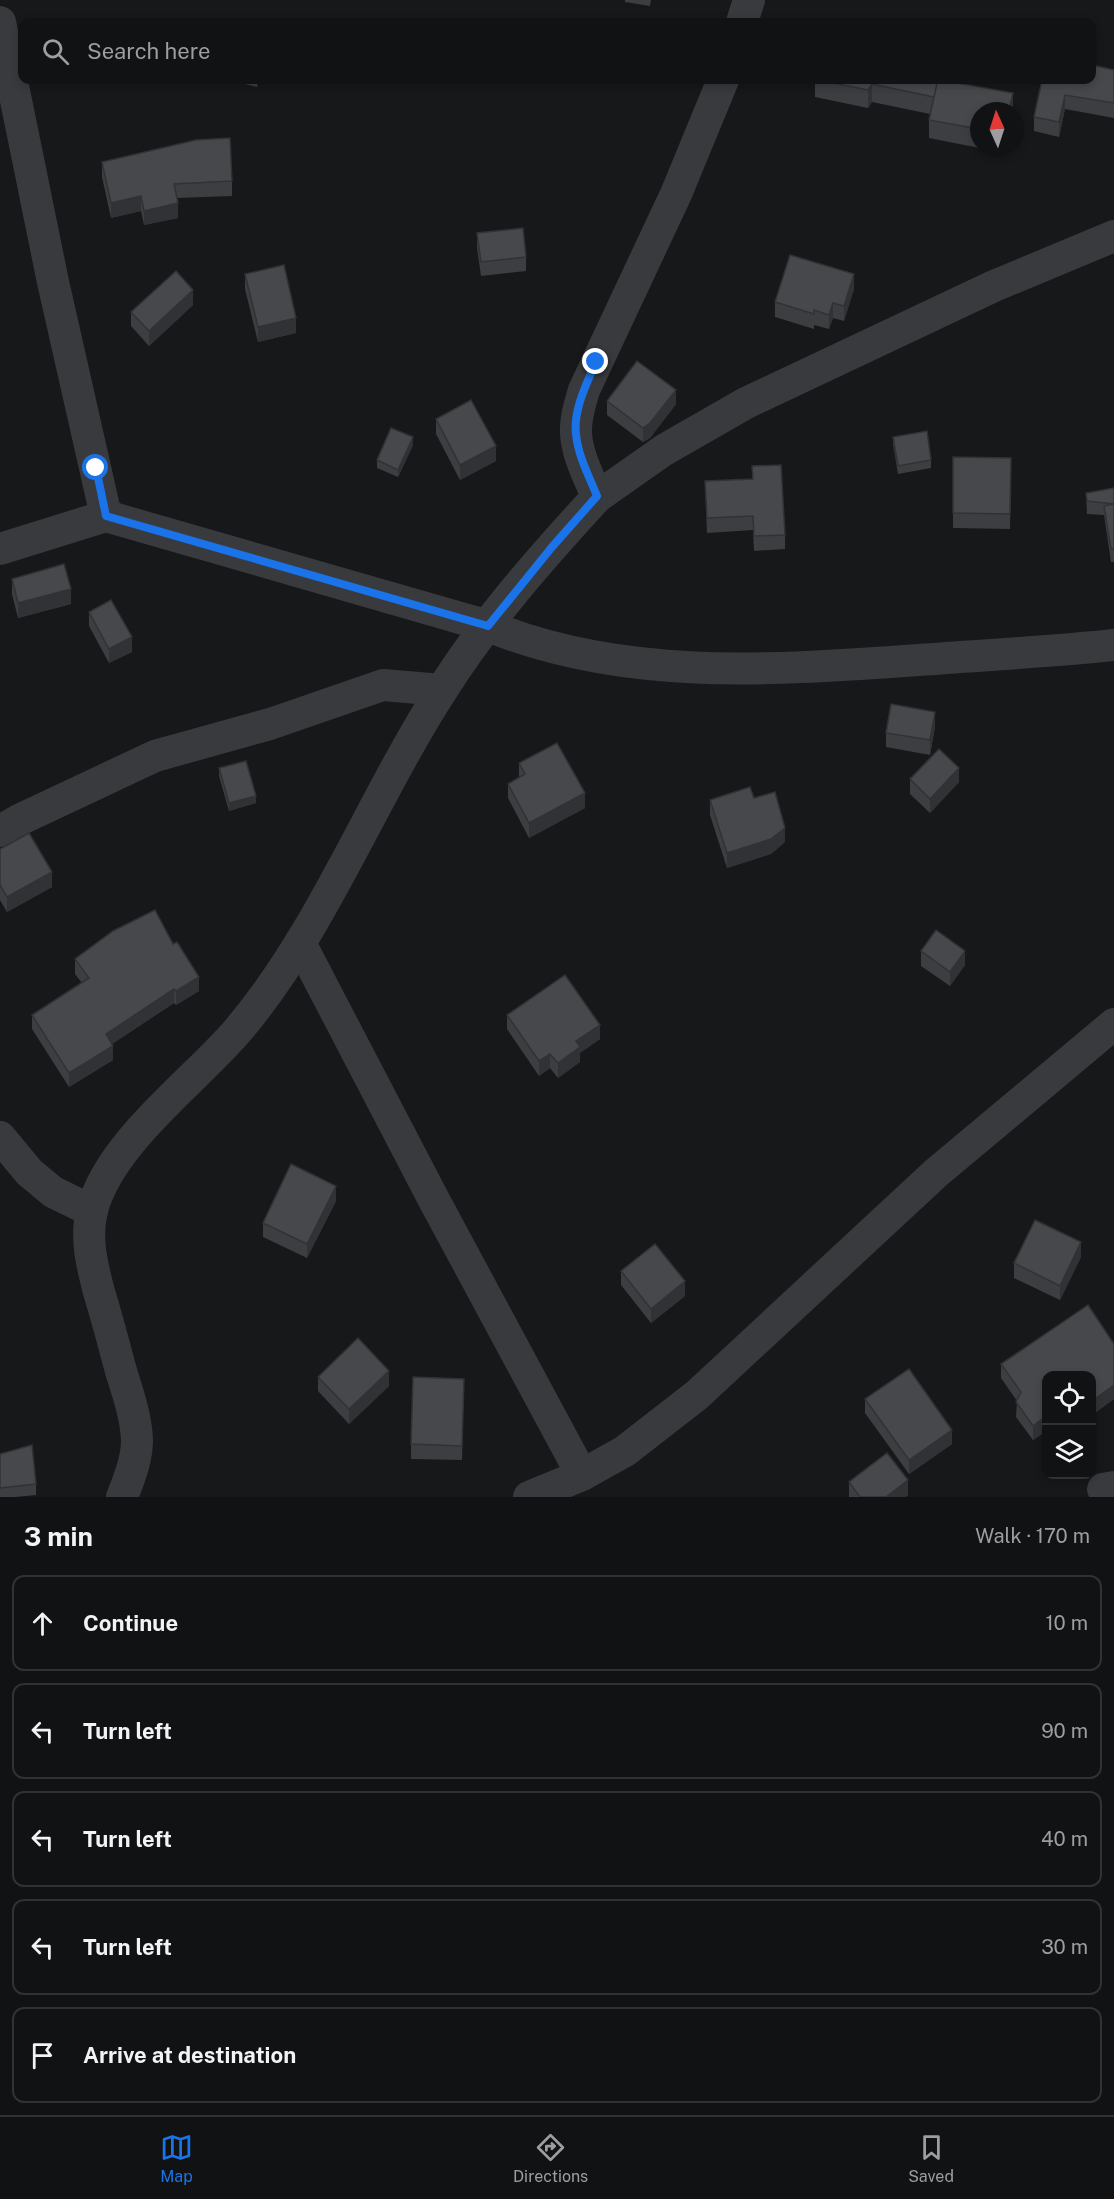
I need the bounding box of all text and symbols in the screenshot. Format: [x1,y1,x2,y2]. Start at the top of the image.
search box [18,18,1096,84]
icon: search [39,35,72,68]
text: Search here [87,38,211,64]
north arrow [970,102,1024,156]
route end [582,348,608,374]
route start [82,454,108,480]
map controls [1042,1371,1096,1479]
button: locate [1042,1371,1096,1425]
button: layers [1042,1425,1096,1479]
text: 3 min [24,1521,93,1552]
text: Walk · 170 m [975,1524,1090,1548]
icon: ahead [26,1607,59,1640]
text: Continue [83,1610,178,1636]
text: 10 m [1045,1611,1088,1635]
icon: left [26,1715,59,1748]
text: Turn left [83,1718,172,1744]
text: 90 m [1041,1719,1088,1743]
icon: left [26,1823,59,1856]
text: Turn left [83,1826,172,1852]
text: 40 m [1041,1827,1088,1851]
icon: left [26,1931,59,1964]
text: Turn left [83,1934,172,1960]
text: 30 m [1041,1935,1088,1959]
icon: arrive [26,2039,59,2072]
text: Arrive at destination [83,2042,296,2068]
tab: Map [160,2131,193,2186]
tab: Directions [513,2131,588,2186]
tab: Saved [908,2131,954,2186]

